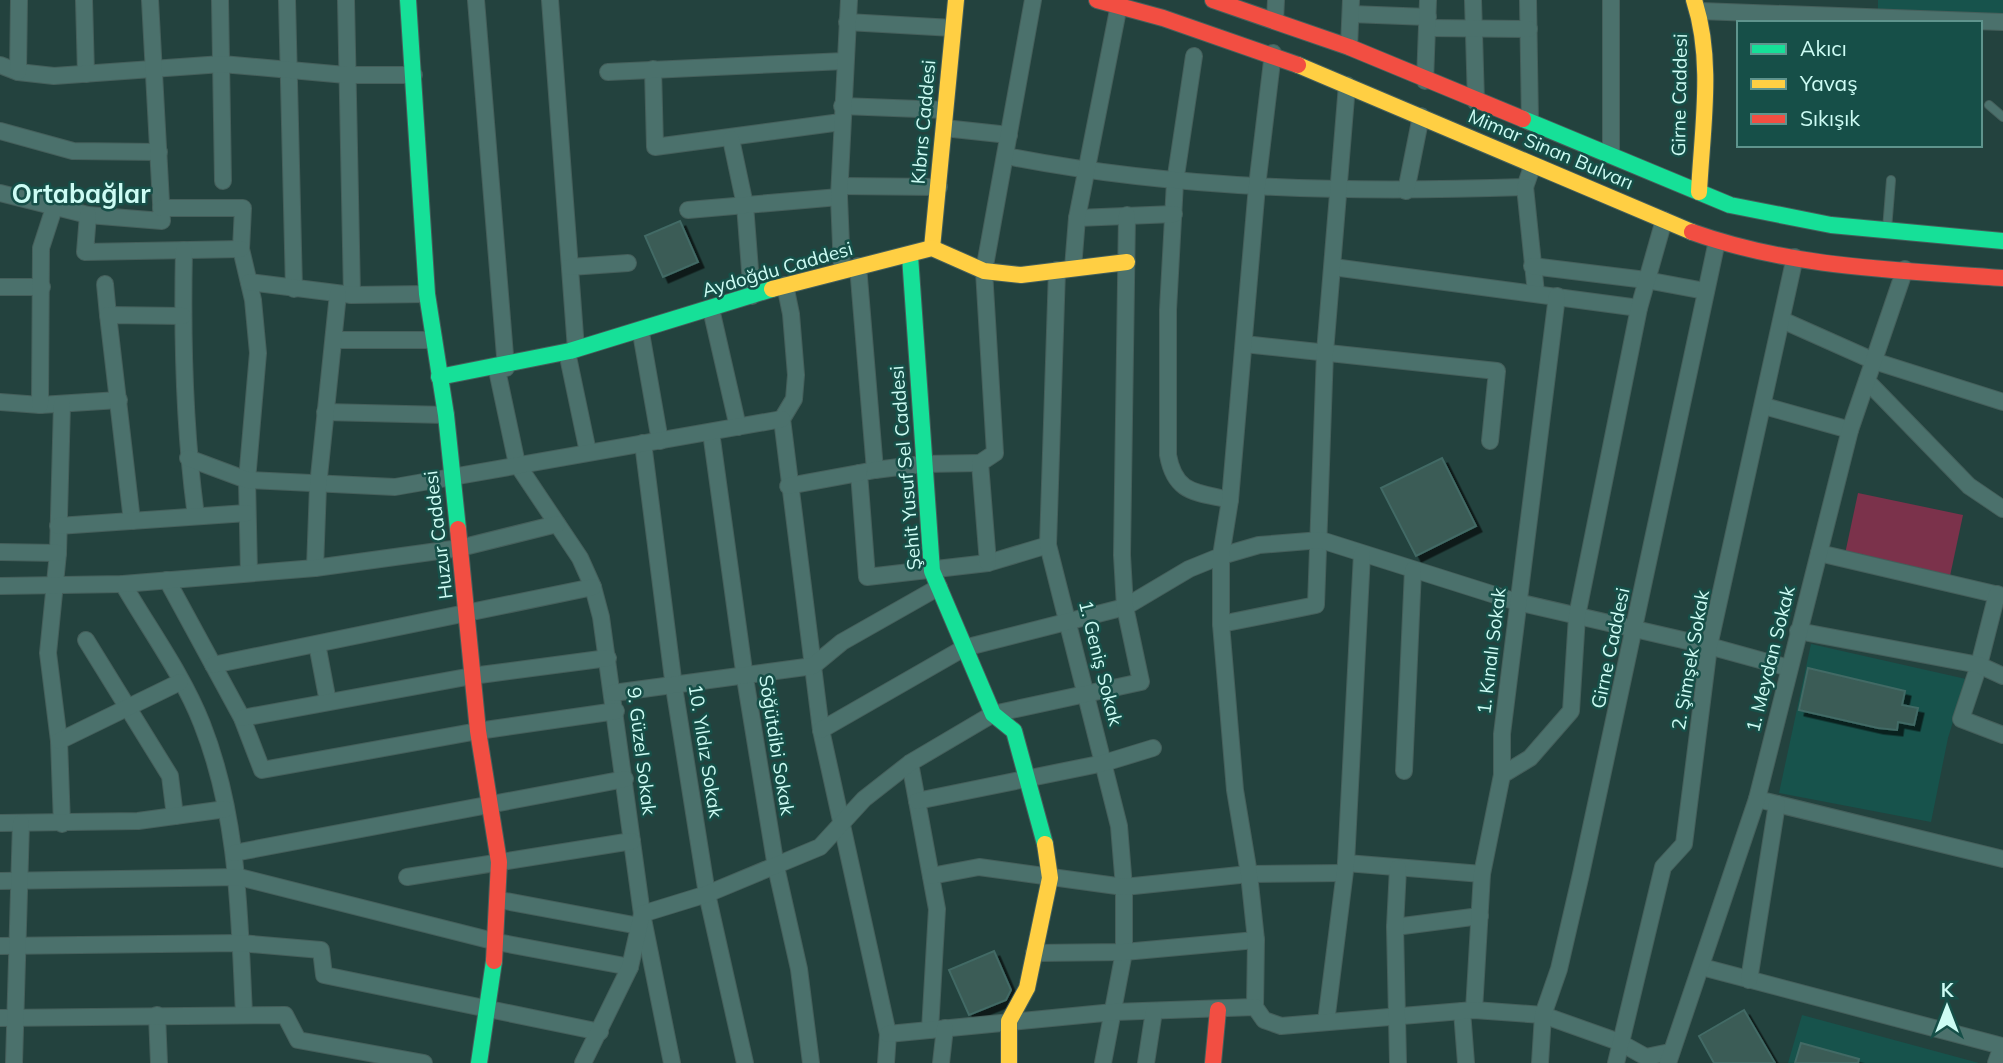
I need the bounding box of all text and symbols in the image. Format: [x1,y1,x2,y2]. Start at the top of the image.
legend [1737,21,1982,147]
street label: Girne Caddesi [1666,33,1692,157]
text: Akıcı [1800,35,1847,61]
street label: Kıbrıs Caddesi [906,59,940,185]
text: Yavaş [1799,70,1858,96]
street label: Mimar Sinan Bulvarı [1465,103,1637,195]
text: Sıkışık [1800,105,1860,131]
district label: Ortabağlar [12,177,151,210]
street label: Aydoğdu Caddesi [699,236,855,302]
street label: Şehit Yusuf Sel Caddesi [884,365,926,571]
street label: Huzur Caddesi [418,469,458,601]
street label: 1. Meydan Sokak [1740,583,1800,734]
street label: Girne Caddesi [1585,585,1635,711]
street label: 1. Kınalı Sokak [1471,586,1511,716]
street label: 2. Şimşek Sokak [1666,588,1714,732]
street label: 1. Geniş Sokak [1074,598,1128,728]
street label: Söğütdibi Sokak [754,673,800,817]
street label: 10. Yıldız Sokak [684,682,728,820]
street label: 9. Güzel Sokak [622,686,662,816]
north arrow [1912,972,1982,1042]
text: K [1941,978,1955,1002]

